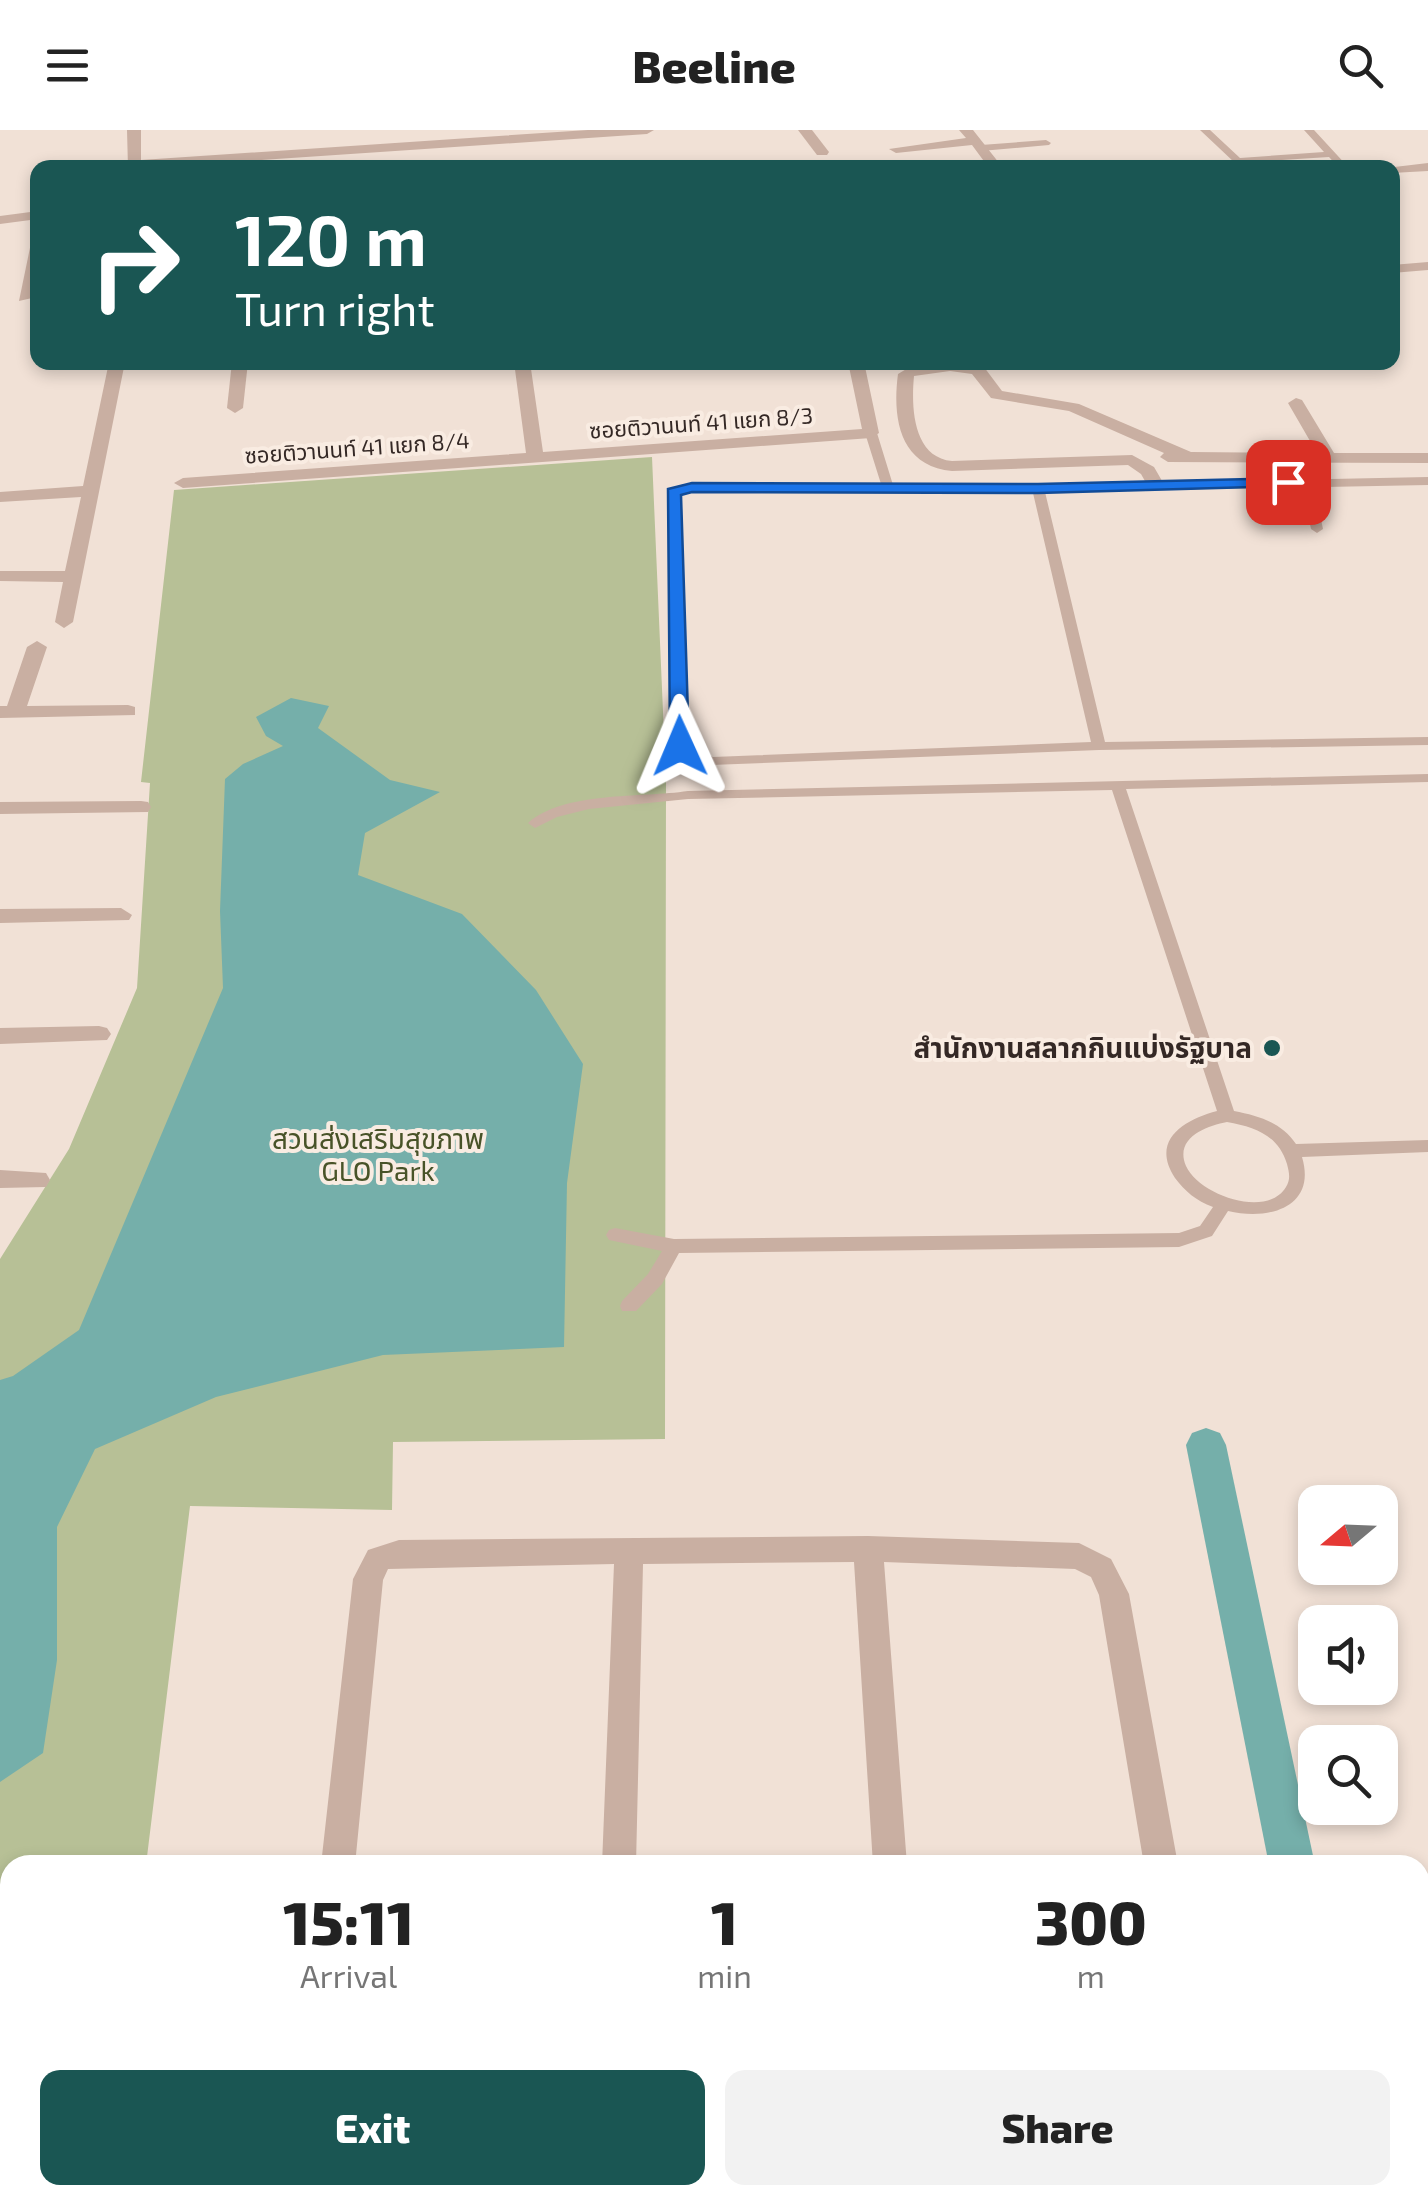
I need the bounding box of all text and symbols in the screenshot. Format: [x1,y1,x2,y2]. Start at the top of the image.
icon: menu [40,38,95,93]
text: Beeline [632,38,796,92]
icon: search [1333,38,1388,93]
text: 120 m [235,196,427,280]
icon: right [70,200,200,330]
text: Turn right [235,281,435,335]
street label: ซอยติวานนท์ 41 แยก 8/3 [588,401,814,443]
street label: ซอยติวานนท์ 41 แยก 8/4 [244,426,470,468]
pin [1246,440,1331,525]
icon: arrive [1261,455,1316,510]
position arrow [628,694,732,798]
place label: สำนักงานสลากกินแบ่งรัฐบาล [914,1030,1252,1064]
marker: สำนักงานสลากกินแบ่งรัฐบาล [1261,1037,1283,1059]
park label: สวนส่งเสริมสุขภาพ GLO Park [272,1121,484,1187]
north arrow [1298,1485,1398,1585]
map controls [1298,1485,1398,1825]
button: sound [1298,1605,1398,1705]
button: search [1298,1725,1398,1825]
text: 15:11 [283,1885,414,1957]
text: 1 [711,1885,738,1957]
text: 300 [1035,1885,1147,1957]
text: Arrival [300,1956,397,1994]
text: min [697,1956,752,1994]
text: m [1077,1956,1105,1994]
button: Exit [40,2070,705,2185]
button: Share [725,2070,1390,2185]

